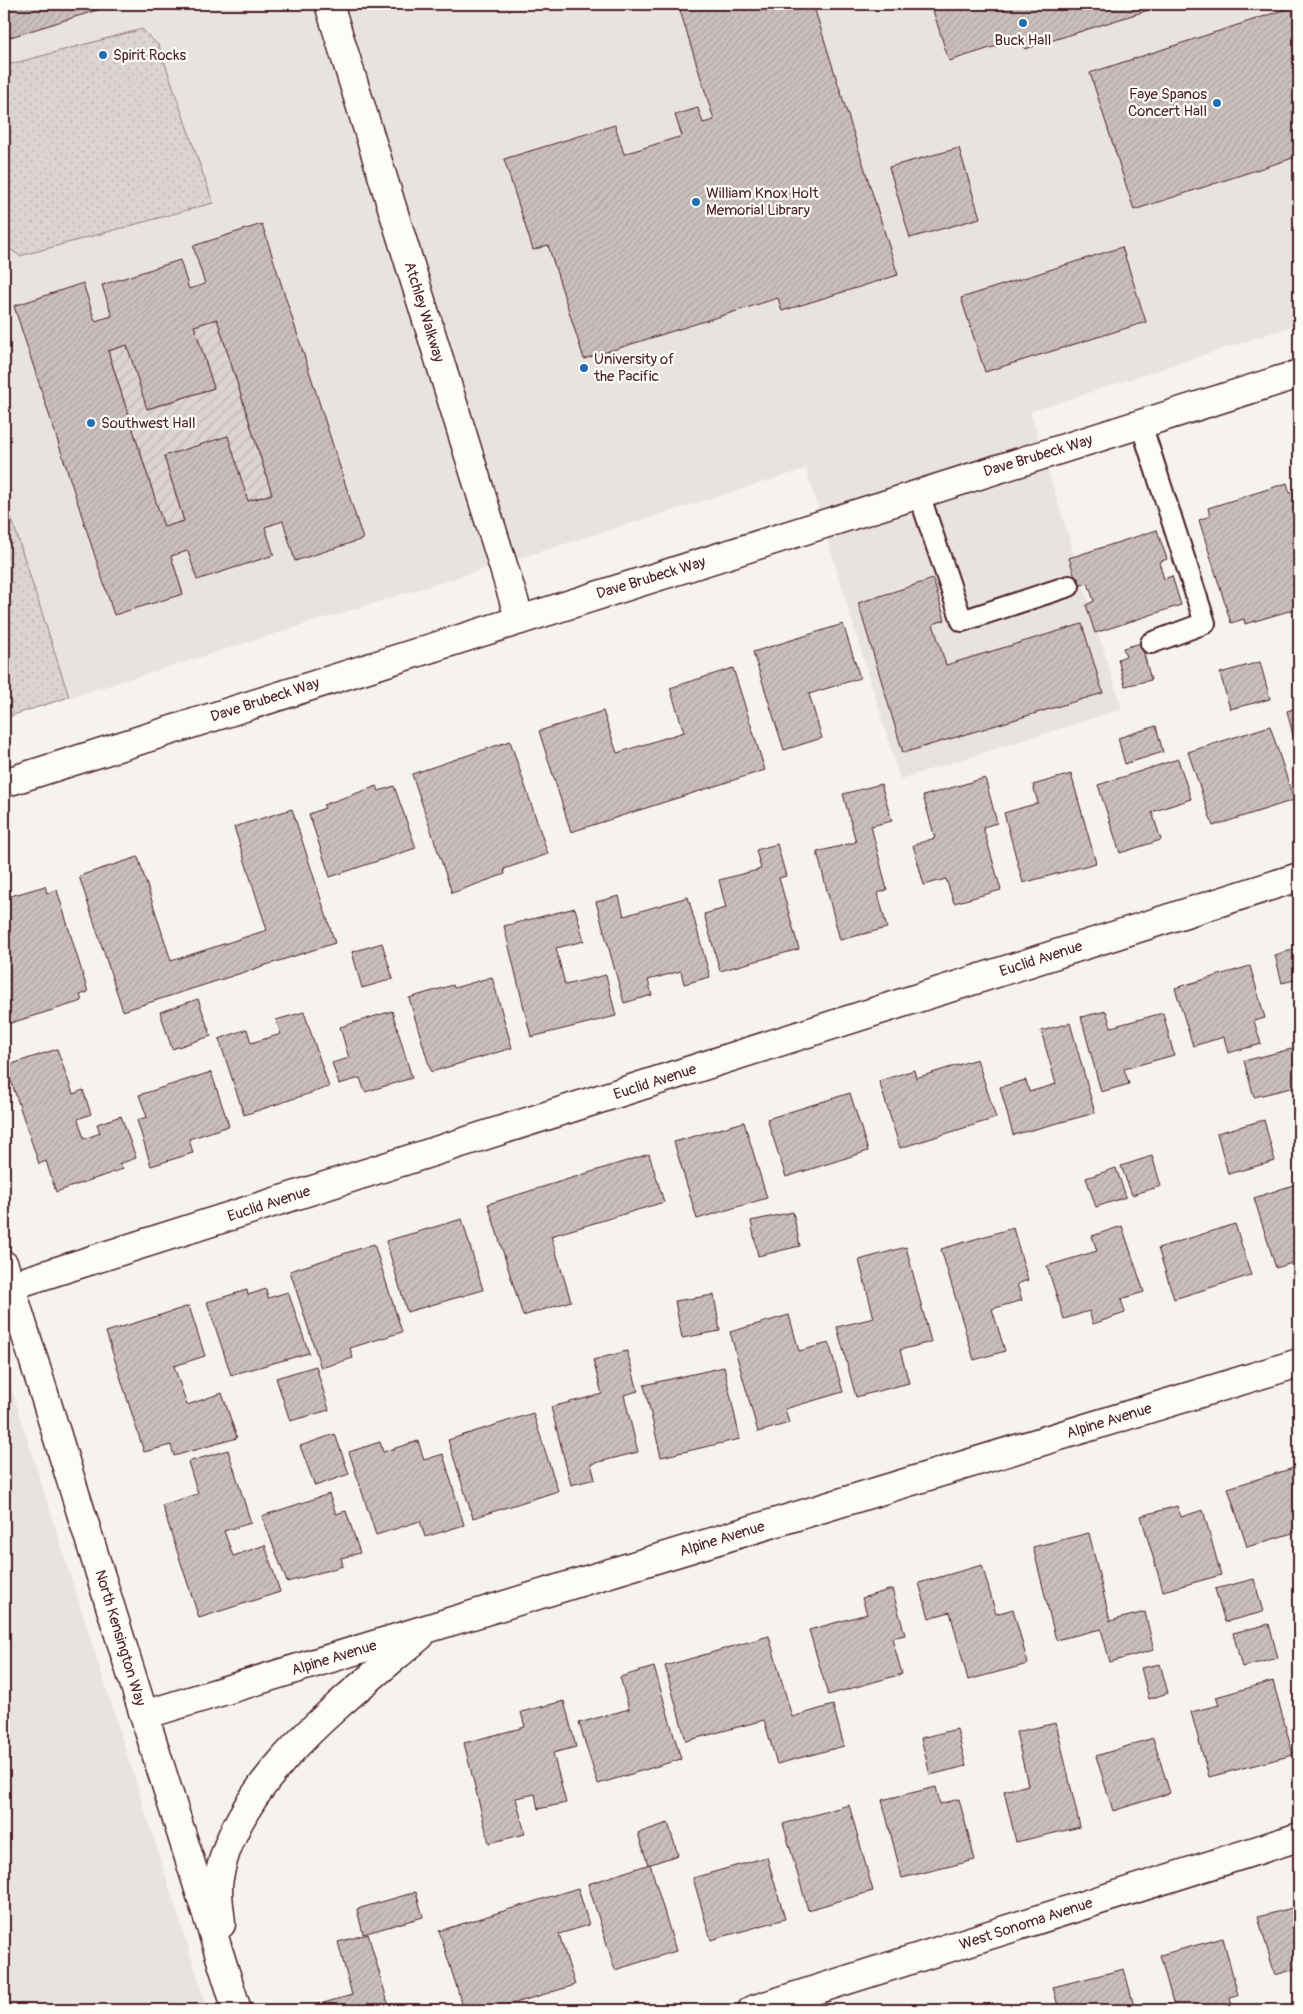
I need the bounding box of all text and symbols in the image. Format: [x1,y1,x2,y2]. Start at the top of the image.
marker: Buck Hall [1017,17,1029,29]
place label: Buck Hall [995,31,1051,50]
place label: Spirit Rocks [113,46,186,65]
marker: Spirit Rocks [97,49,109,61]
place label: Faye Spanos Concert Hall [1128,85,1207,121]
marker: Faye Spanos Concert Hall [1211,97,1223,109]
place label: William Knox Holt Memorial Library [706,184,819,220]
marker: William Knox Holt Memorial Library [690,196,702,208]
street label: Atchley Walkway [400,259,448,365]
place label: University of the Pacific [593,350,674,386]
marker: University of the Pacific [578,362,590,374]
place label: Southwest Hall [101,414,196,433]
marker: Southwest Hall [85,417,97,429]
street label: Dave Brubeck Way [981,430,1095,482]
street label: Dave Brubeck Way [594,552,708,604]
street label: Dave Brubeck Way [208,673,322,727]
street label: Euclid Avenue [997,937,1085,981]
street label: Euclid Avenue [611,1060,699,1104]
street label: Euclid Avenue [225,1182,313,1226]
street label: Alpine Avenue [1064,1399,1155,1443]
street label: Alpine Avenue [677,1517,768,1561]
street label: North Kensington Way [90,1568,150,1709]
street label: Alpine Avenue [289,1636,380,1680]
street label: West Sonoma Avenue [957,1893,1096,1954]

